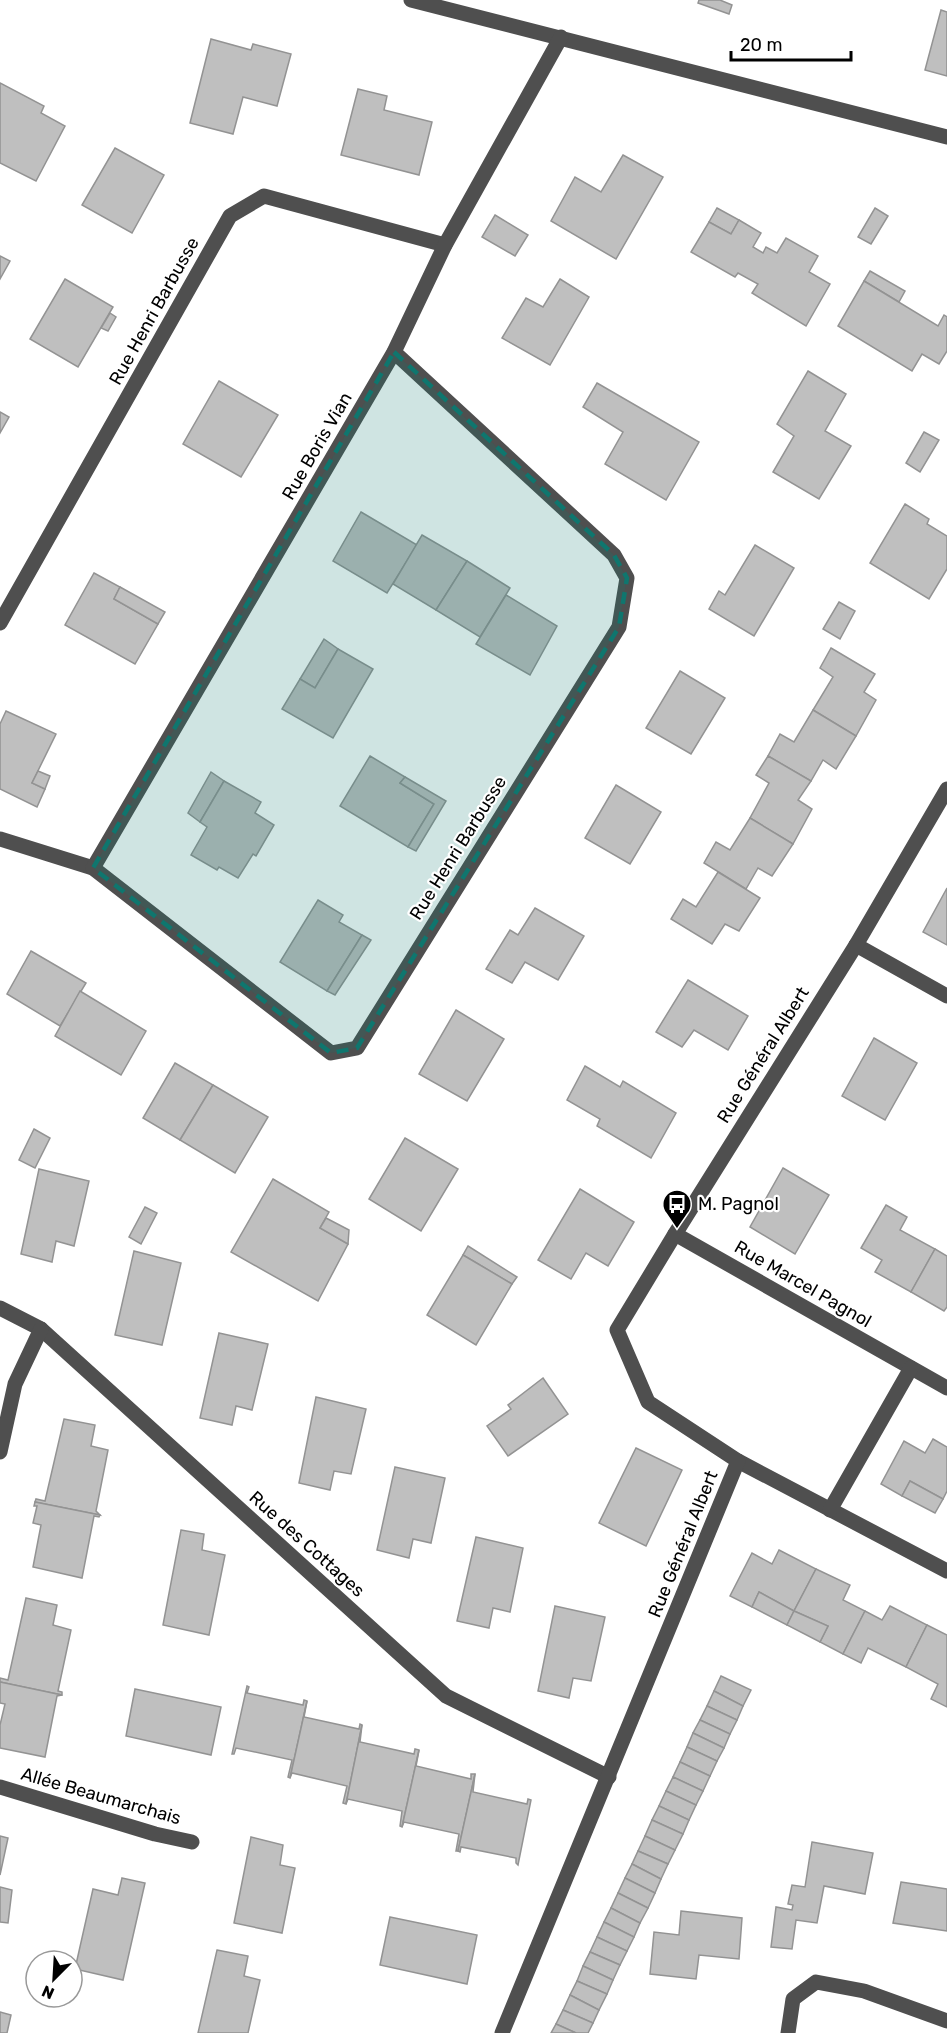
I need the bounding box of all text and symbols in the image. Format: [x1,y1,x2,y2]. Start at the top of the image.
scale bar [731,24,851,62]
text: 20 m [740,34,782,56]
street label: Rue Henri Barbusse [104,233,204,389]
street label: Rue Boris Vian [277,388,357,504]
street label: Rue Henri Barbusse [405,772,511,924]
street label: Rue Général Albert [712,983,814,1127]
bus stop icon: M. Pagnol [661,1188,693,1230]
place label: M. Pagnol [698,1193,779,1215]
street label: Rue Marcel Pagnol [731,1236,875,1332]
street label: Rue Général Albert [643,1467,723,1621]
street label: Rue des Cottages [245,1486,369,1602]
street label: Allée Beaumarchais [19,1763,183,1829]
north arrow [24,1949,84,2009]
text: N [39,1981,57,2003]

